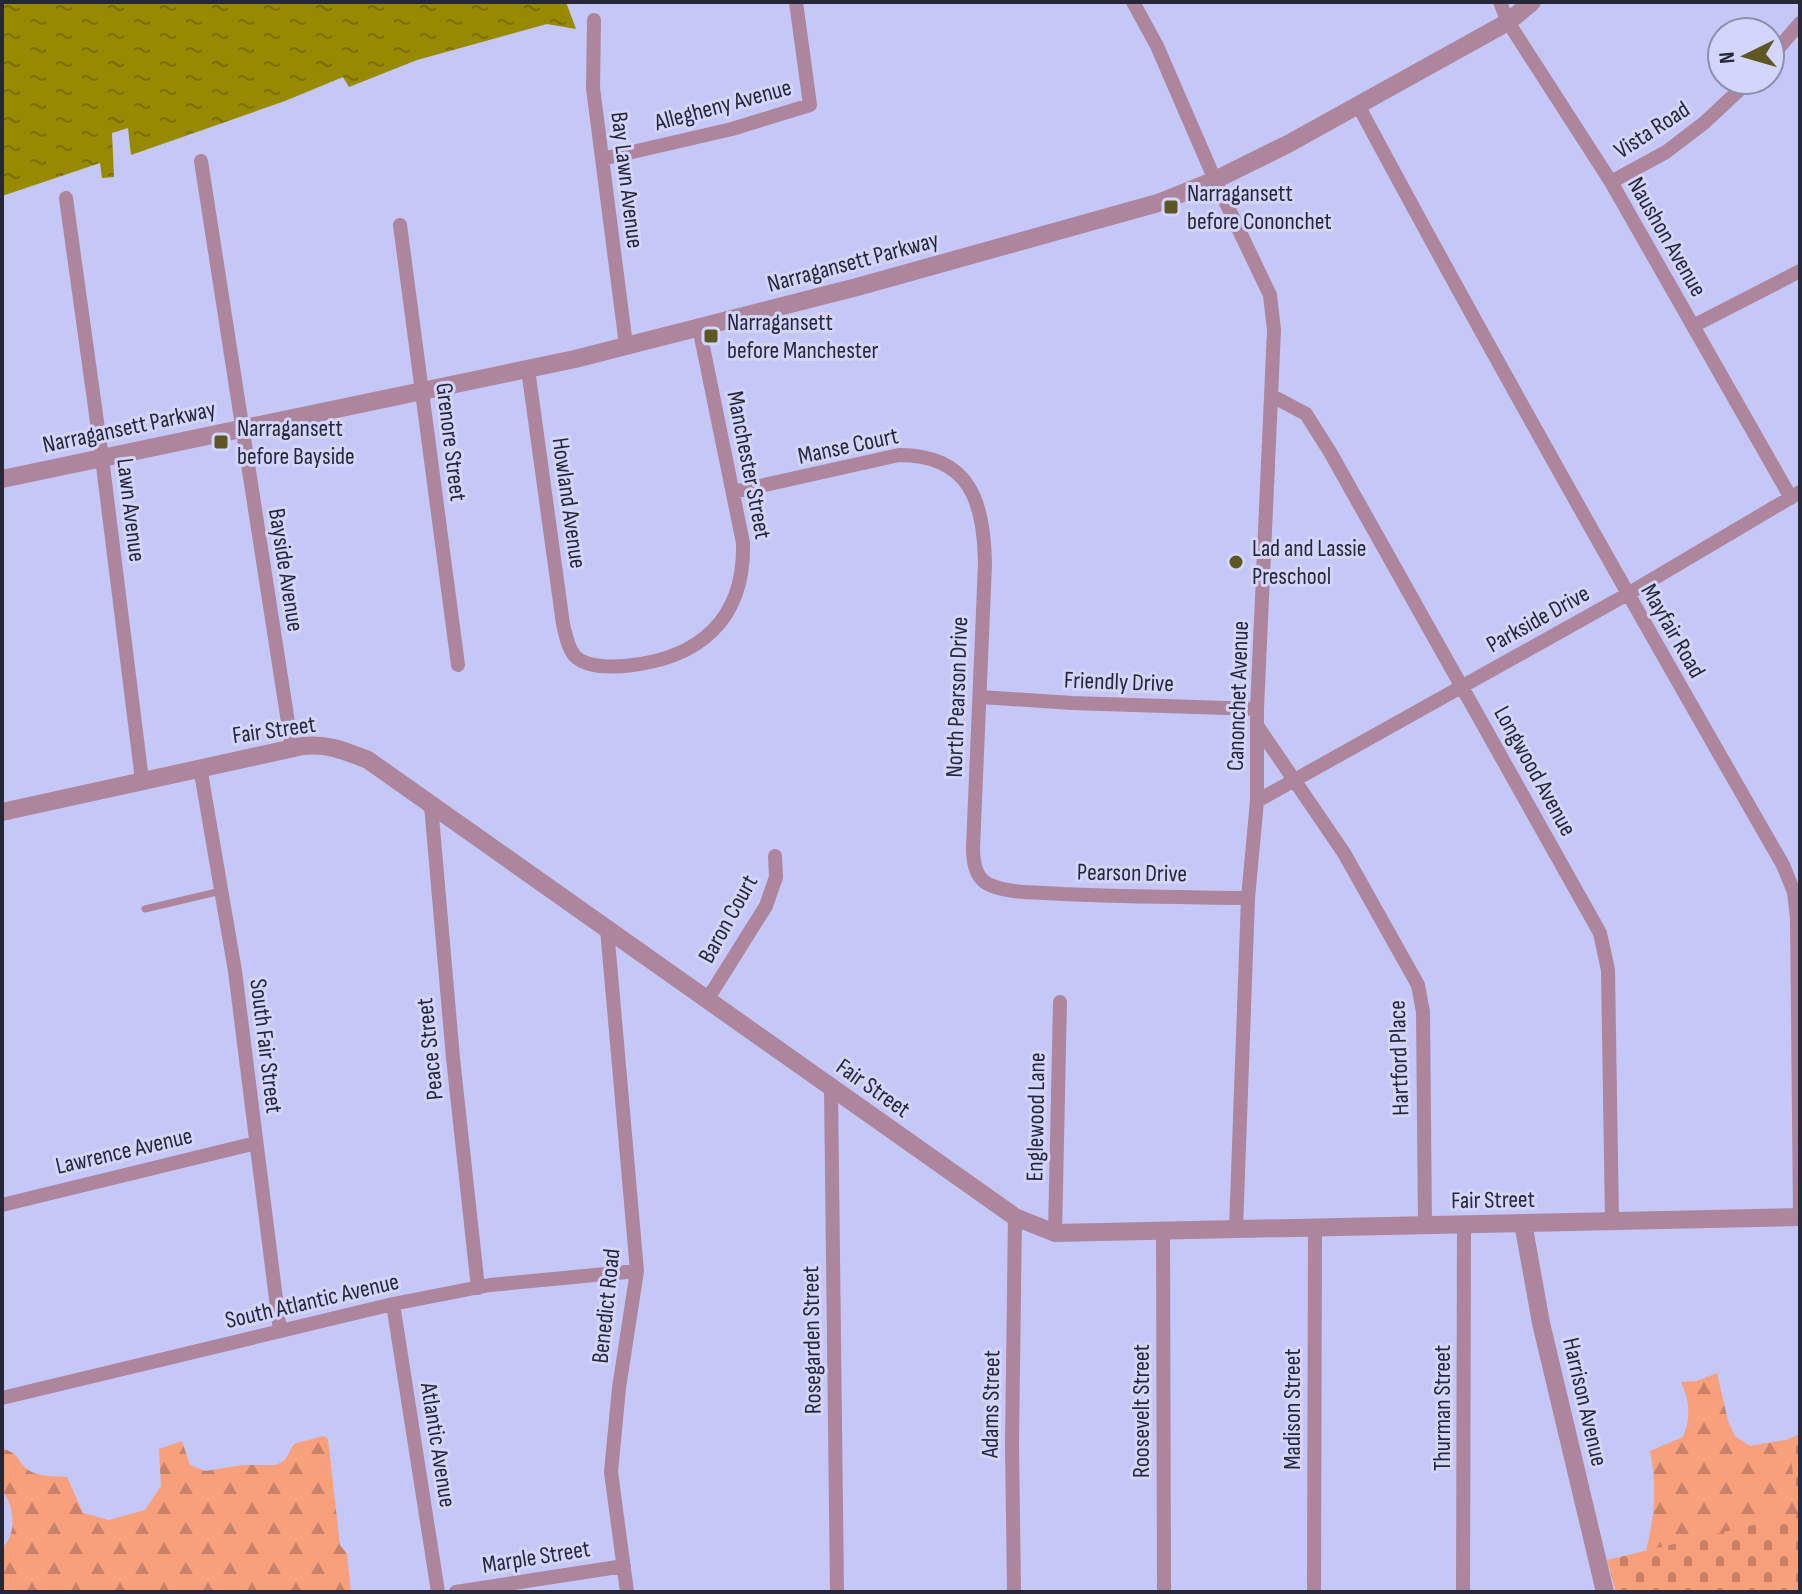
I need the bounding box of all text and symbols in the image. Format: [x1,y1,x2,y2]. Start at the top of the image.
north arrow [1706,16,1786,96]
text: N [1714,51,1742,65]
street label: Allegheny Avenue [650,73,795,137]
street label: Vista Road [1609,95,1695,165]
street label: Bay Lawn Avenue [604,110,650,250]
street label: Naushon Avenue [1621,172,1713,302]
place label: Narragansett before Cononchet [1187,179,1332,236]
marker: Narragansett before Cononchet [1162,198,1180,216]
street label: Narragansett Parkway [764,225,942,299]
place label: Narragansett before Manchester [727,308,879,365]
marker: Narragansett before Manchester [702,327,720,345]
street label: Grenore Street [429,381,473,503]
street label: Manchester Street [720,389,778,541]
street label: Narragansett Parkway [40,395,218,459]
place label: Narragansett before Bayside [237,414,355,471]
street label: Manse Court [795,421,901,471]
marker: Narragansett before Bayside [212,433,230,451]
street label: Howland Avenue [545,436,593,570]
street label: Lawn Avenue [110,457,152,563]
street label: Bayside Avenue [262,506,310,634]
place label: Lad and Lassie Preschool [1252,534,1366,591]
marker: Lad and Lassie Preschool [1227,553,1245,571]
street label: Parkside Drive [1481,579,1595,659]
street label: Mayfair Road [1634,579,1712,683]
street label: North Pearson Drive [940,616,974,778]
street label: Canonchet Avenue [1221,620,1255,772]
street label: Friendly Drive [1064,666,1174,698]
street label: Longwood Avenue [1487,701,1583,841]
street label: Fair Street [231,710,317,750]
street label: Pearson Drive [1077,858,1187,888]
street label: Baron Court [692,870,764,968]
street label: South Fair Street [243,977,289,1115]
street label: Peace Street [410,996,450,1102]
street label: Hartford Place [1382,1000,1416,1116]
street label: Fair Street [830,1052,916,1124]
street label: Englewood Lane [1020,1052,1052,1182]
street label: Lawrence Avenue [53,1121,195,1181]
street label: Fair Street [1451,1185,1535,1215]
street label: Benedict Road [586,1247,626,1365]
street label: Rosegarden Street [796,1266,828,1414]
street label: South Atlantic Avenue [222,1267,402,1335]
street label: Harrison Avenue [1556,1335,1614,1469]
street label: Roosevelt Street [1127,1344,1156,1478]
street label: Thurman Street [1428,1345,1457,1471]
street label: Madison Street [1278,1348,1307,1470]
street label: Adams Street [976,1350,1006,1459]
street label: Atlantic Avenue [414,1380,462,1509]
street label: Marple Street [480,1534,592,1580]

